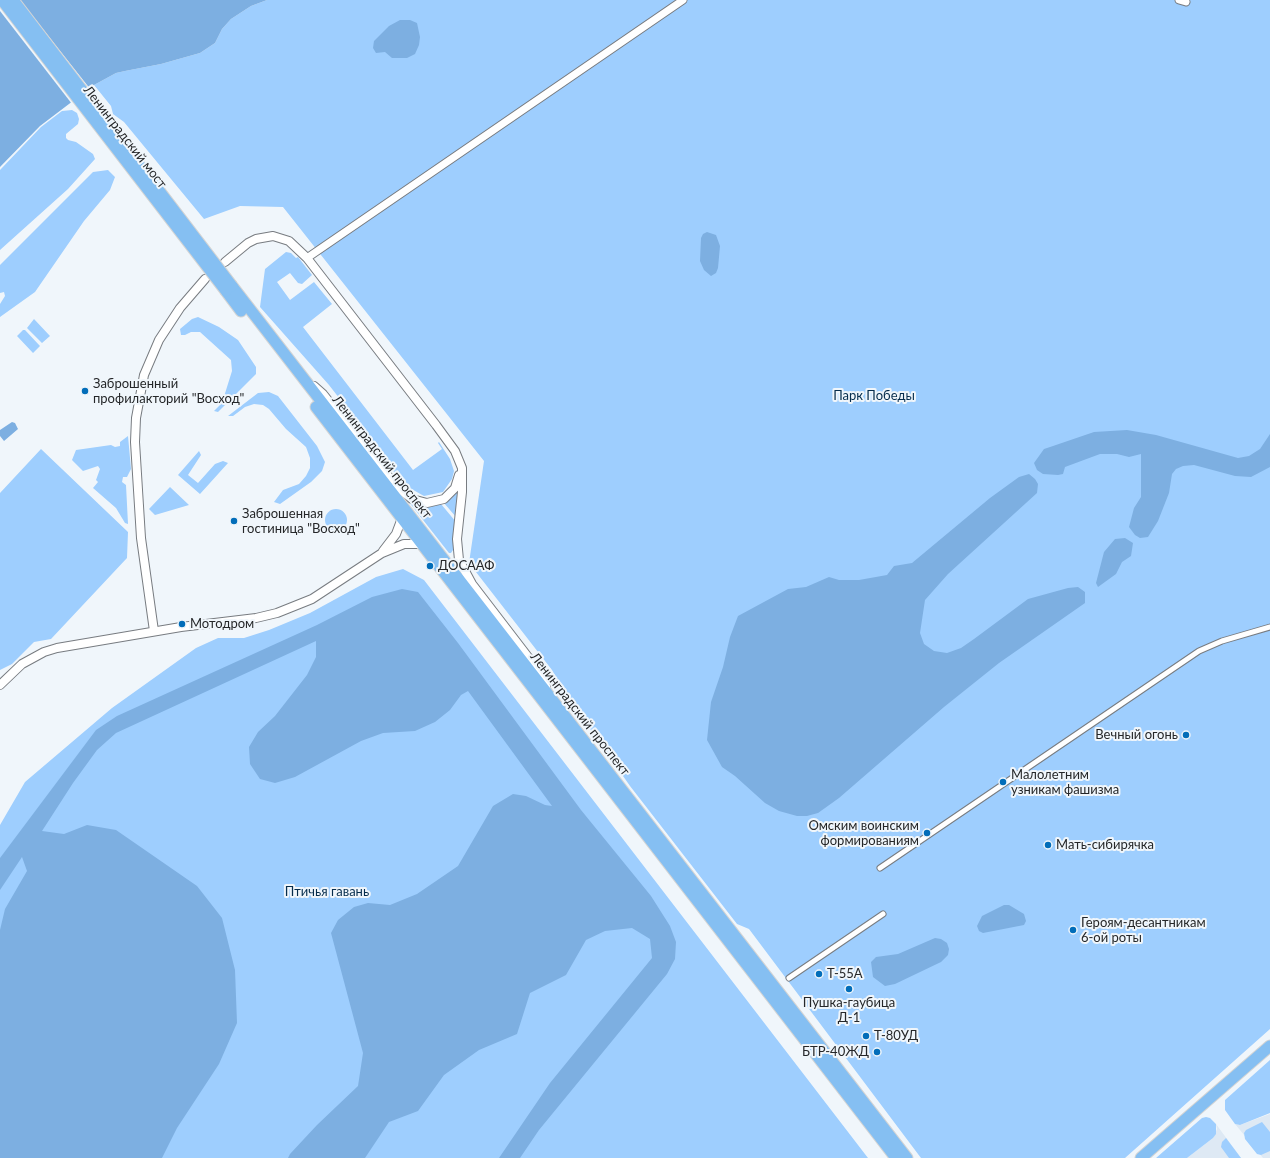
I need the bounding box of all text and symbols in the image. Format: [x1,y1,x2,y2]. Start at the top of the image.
street label: Ленинградский мост [80,83,170,191]
place label: Заброшенный профилакторий "Восход" [93,376,244,407]
marker: Заброшенный профилакторий "Восход" [80,386,90,396]
park label: Парк Победы [833,388,915,404]
street label: Ленинградский проспект [329,392,435,522]
place label: Заброшенная гостиница "Восход" [242,506,360,537]
marker: Заброшенная гостиница "Восход" [229,516,239,526]
place label: ДОСААФ [438,558,494,574]
marker: ДОСААФ [425,561,435,571]
place label: Мотодром [190,616,254,632]
marker: Мотодром [177,619,187,629]
street label: Ленинградский проспект [527,649,633,779]
place label: Вечный огонь [1095,727,1178,743]
marker: Вечный огонь [1181,730,1191,740]
place label: Малолетним узникам фашизма [1011,767,1119,798]
marker: Малолетним узникам фашизма [998,777,1008,787]
place label: Омским воинским формированиям [808,818,919,849]
marker: Омским воинским формированиям [922,828,932,838]
place label: Мать-сибирячка [1056,837,1154,853]
marker: Мать-сибирячка [1043,840,1053,850]
park label: Птичья гавань [285,884,369,900]
place label: Героям-десантникам 6-ой роты [1081,915,1206,946]
marker: Героям-десантникам 6-ой роты [1068,925,1078,935]
place label: Т-55А [827,966,863,982]
marker: Т-55А [814,969,824,979]
marker: Пушка-гаубица Д-1 [844,984,854,994]
place label: Пушка-гаубица Д-1 [803,995,895,1026]
place label: Т-80УД [874,1028,918,1044]
marker: Т-80УД [861,1031,871,1041]
place label: БТР-40ЖД [802,1044,869,1060]
marker: БТР-40ЖД [872,1047,882,1057]

